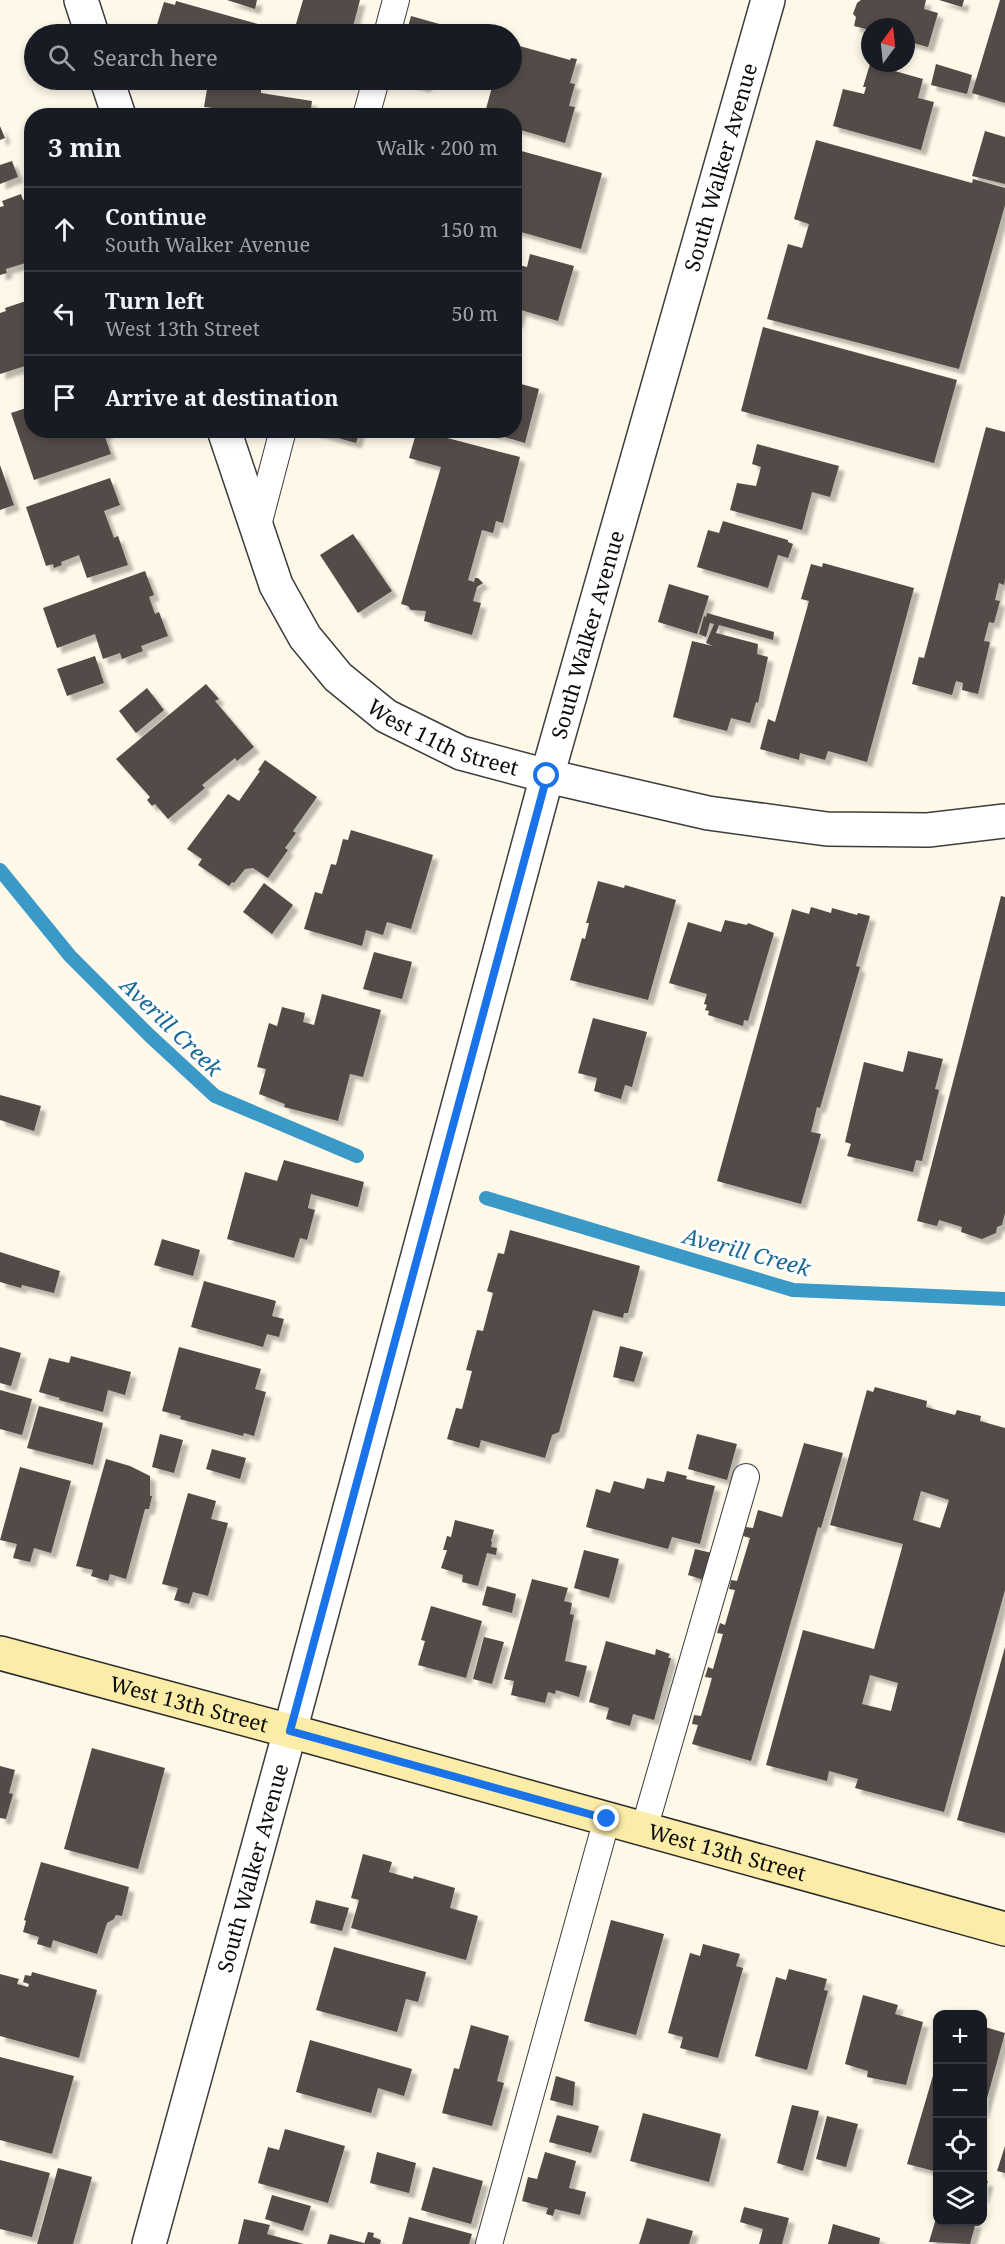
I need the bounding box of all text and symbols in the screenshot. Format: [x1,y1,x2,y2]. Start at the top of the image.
north arrow [861,18,915,72]
search box [24,24,522,90]
icon: search [45,41,78,74]
text: Search here [93,42,218,72]
street label: South Walker Avenue [677,60,763,275]
text: 3 min [48,129,122,165]
text: Walk · 200 m [376,134,498,161]
text: Continue [105,201,207,231]
icon: ahead [48,213,81,246]
text: 150 m [440,216,498,243]
text: South Walker Avenue [105,231,310,258]
text: Turn left [105,285,204,315]
icon: left [48,297,81,330]
text: 50 m [452,300,498,327]
text: West 13th Street [105,315,260,342]
icon: arrive [48,381,81,414]
text: Arrive at destination [105,382,339,412]
street label: South Walker Avenue [544,527,630,742]
street label: West 11th Street [362,692,522,782]
route start [533,762,559,788]
water label: Averill Creek [113,968,231,1083]
water label: Averill Creek [678,1219,815,1283]
street label: West 13th Street [107,1669,271,1739]
street label: South Walker Avenue [210,1760,294,1976]
route end [593,1805,619,1831]
street label: West 13th Street [645,1817,809,1887]
map controls [933,2010,987,2226]
button: + [933,2010,987,2064]
button: − [933,2064,987,2118]
button: locate [933,2118,987,2172]
button: layers [933,2172,987,2226]

